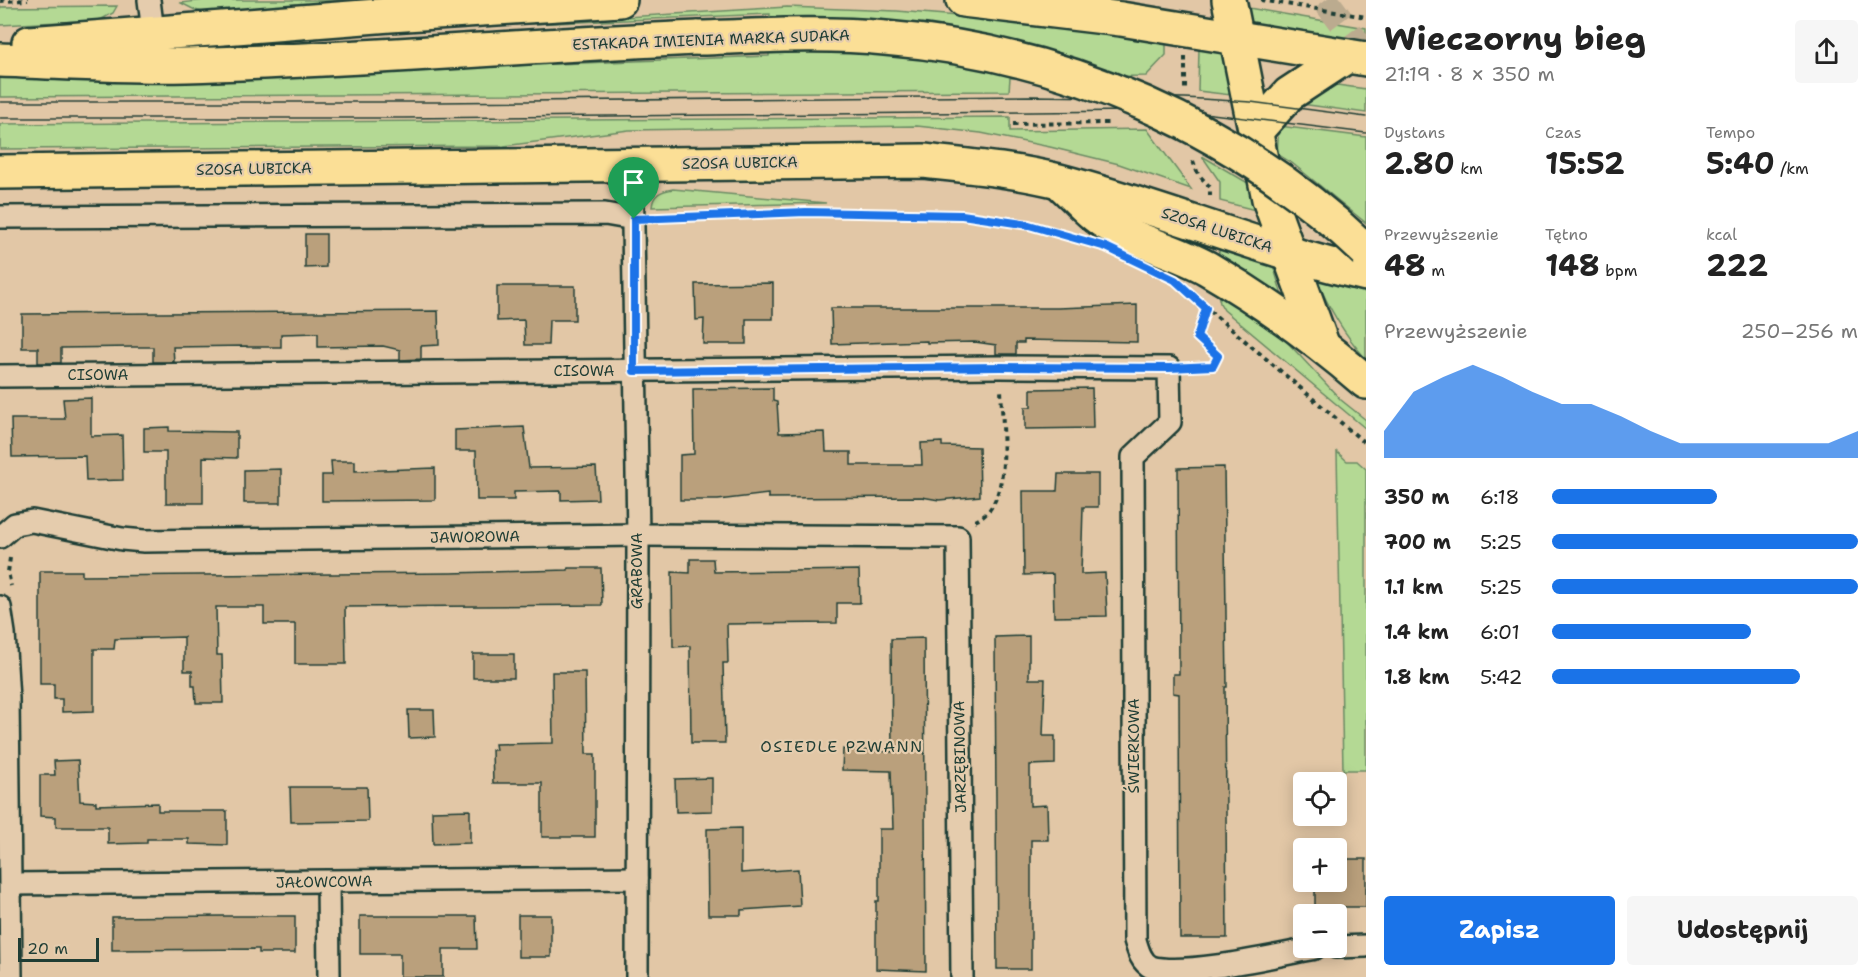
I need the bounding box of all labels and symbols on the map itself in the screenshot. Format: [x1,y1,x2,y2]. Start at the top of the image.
street label: ESTAKADA IMIENIA MARKA SUDAKA [572,25,850,55]
street label: SZOSA LUBICKA [682,152,798,174]
pin [608,157,659,219]
street label: SZOSA LUBICKA [196,158,312,180]
street label: SZOSA LUBICKA [1159,203,1275,257]
street label: CISOWA [554,361,615,381]
street label: CISOWA [68,365,129,385]
street label: JAWOROWA [430,526,520,548]
street label: GRABOWA [627,533,647,609]
street label: ŚWIERKOWA [1123,698,1144,794]
street label: JARZĘBINOWA [949,701,971,813]
district label: OSIEDLE PZWANN [760,736,924,757]
street label: JAŁOWCOWA [275,871,373,893]
scale bar [18,935,99,962]

